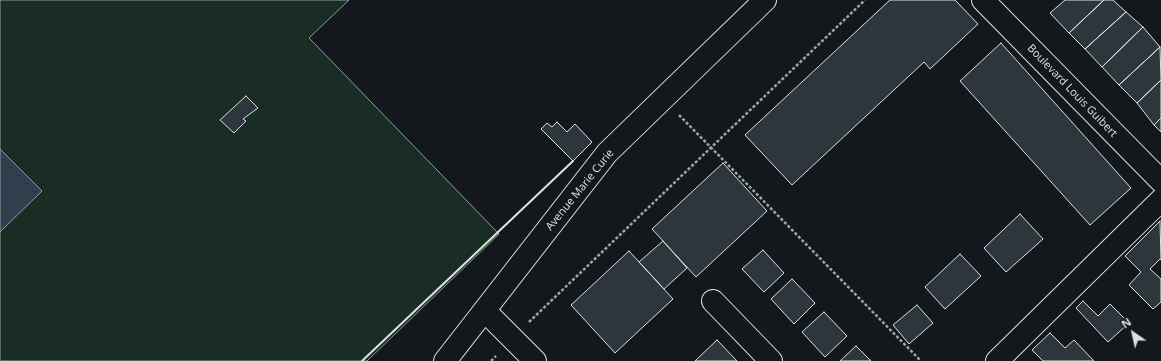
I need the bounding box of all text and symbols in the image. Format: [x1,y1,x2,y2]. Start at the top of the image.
street label: Boulevard Louis Guibert [1024,42,1120,140]
street label: Avenue Marie Curie [543,147,617,233]
north arrow [1113,313,1153,353]
text: N [1118,314,1134,331]

